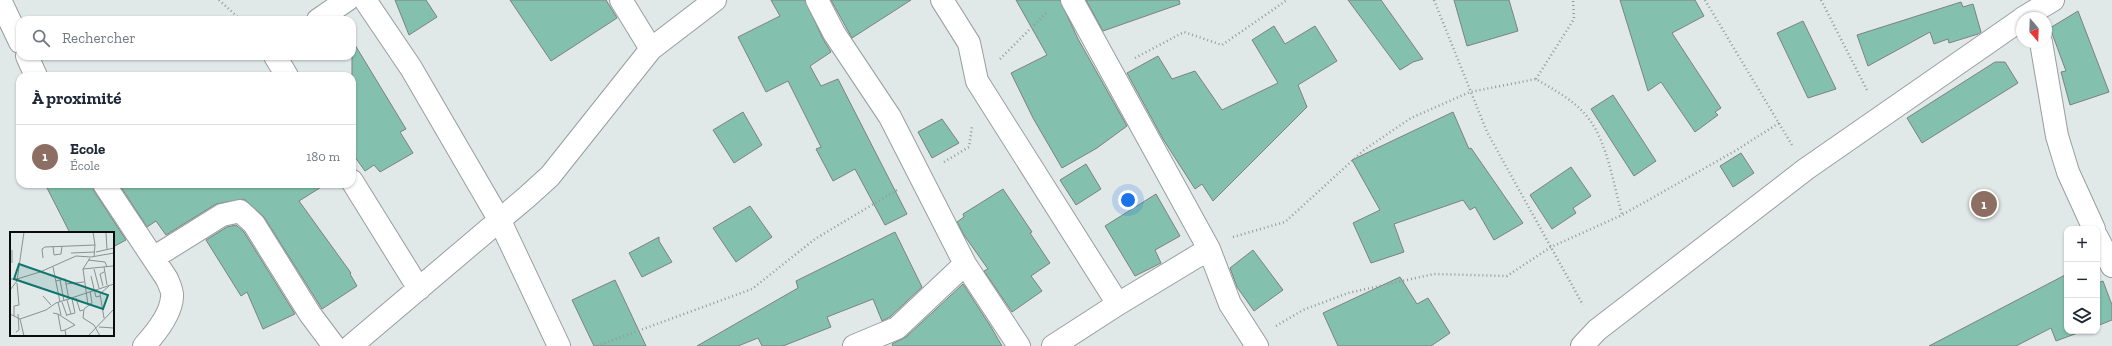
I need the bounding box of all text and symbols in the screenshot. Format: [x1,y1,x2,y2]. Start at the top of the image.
north arrow [2016,12,2052,48]
search box [16,16,356,60]
icon: search [30,27,52,49]
text: Rechercher [62,29,136,47]
text: À proximité [32,88,121,108]
text: Ecole [70,140,105,158]
text: 1 [42,149,48,164]
text: 180 m [306,149,340,164]
text: École [70,158,100,173]
pin: 1 [1971,189,1997,219]
your location [1118,190,1138,210]
map controls [2064,226,2100,334]
button: + [2064,226,2100,262]
inset map [10,232,114,336]
button: − [2064,262,2100,298]
button: layers [2064,298,2100,334]

